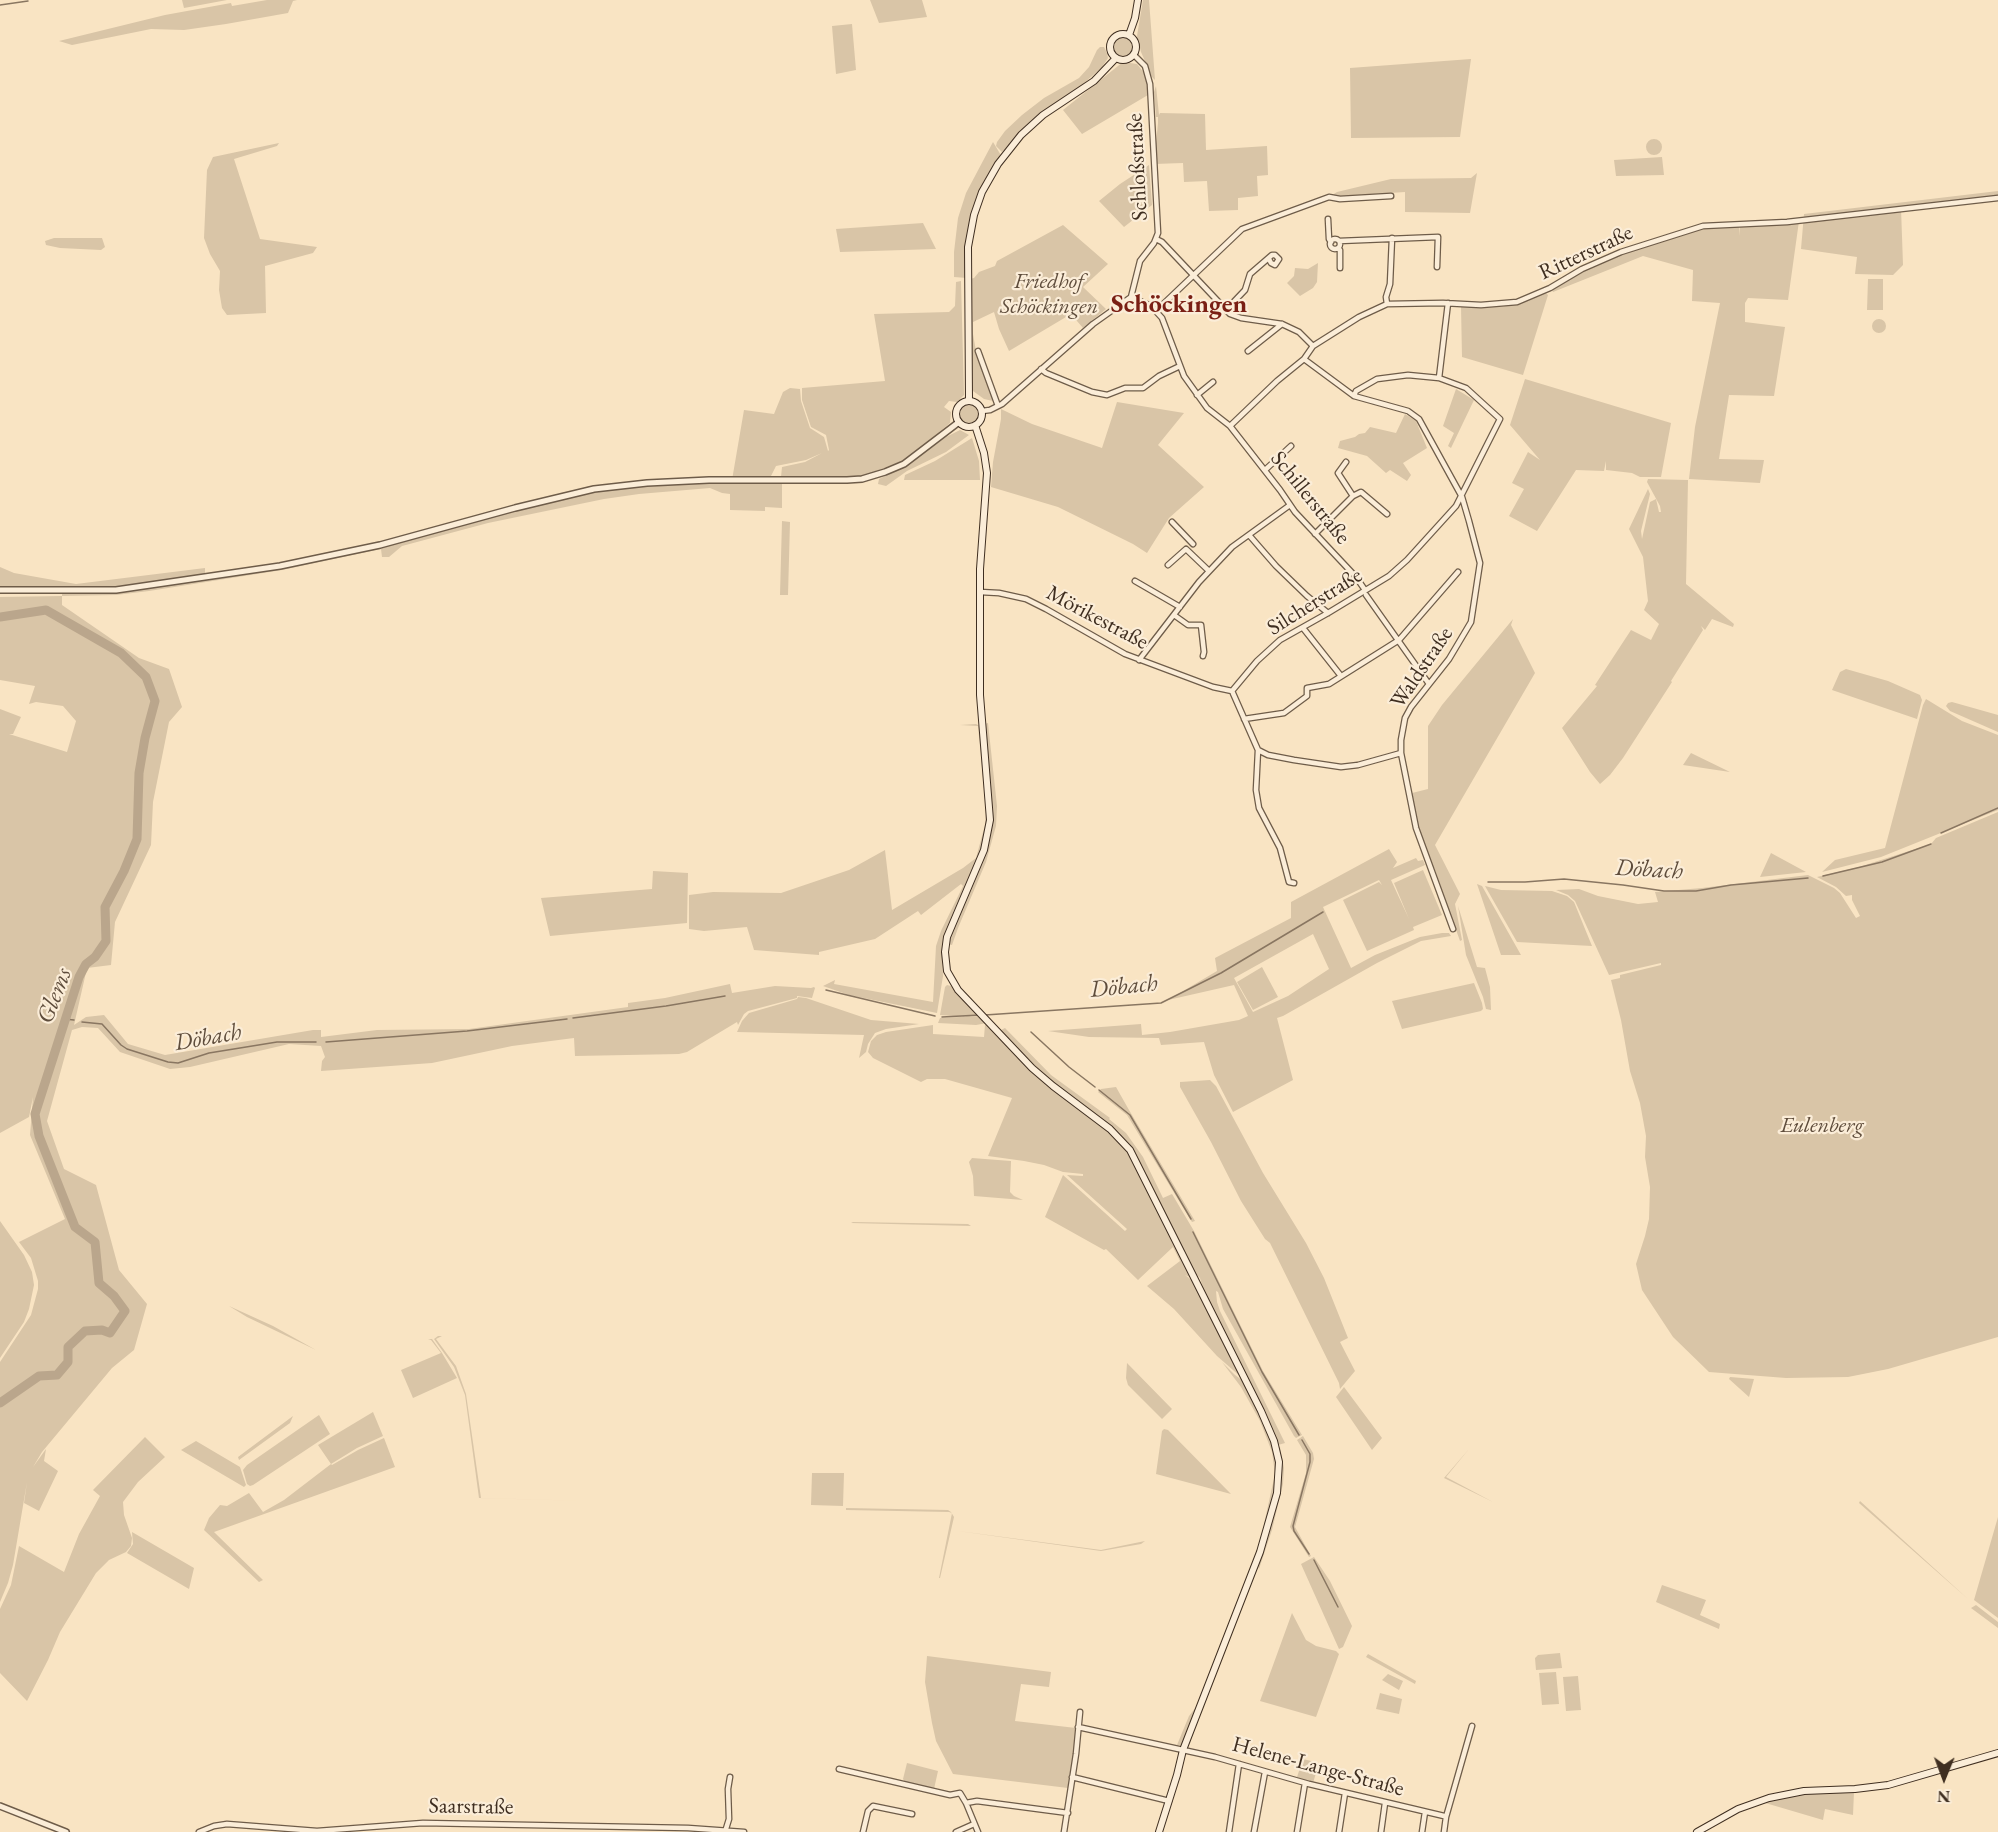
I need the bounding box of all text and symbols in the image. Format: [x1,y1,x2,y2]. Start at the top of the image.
street label: Schloßstraße [1122,113,1154,221]
street label: Ritterstraße [1535,220,1637,286]
park label: Friedhof Schöckingen [1000,269,1098,320]
district label: Schöckingen [1111,289,1247,321]
street label: Schillerstraße [1264,446,1356,550]
street label: Silcherstraße [1263,562,1367,642]
street label: Mörikestraße [1041,580,1153,656]
street label: Waldstraße [1385,622,1459,714]
water label: Döbach [1614,854,1684,886]
water label: Glems [31,964,79,1028]
water label: Döbach [1089,969,1159,1005]
water label: Döbach [172,1018,244,1058]
park label: Eulenberg [1780,1113,1864,1139]
street label: Helene-Lange-Straße [1229,1731,1407,1803]
north arrow [1914,1748,1974,1808]
text: N [1937,1786,1950,1807]
street label: Saarstraße [428,1793,514,1821]

